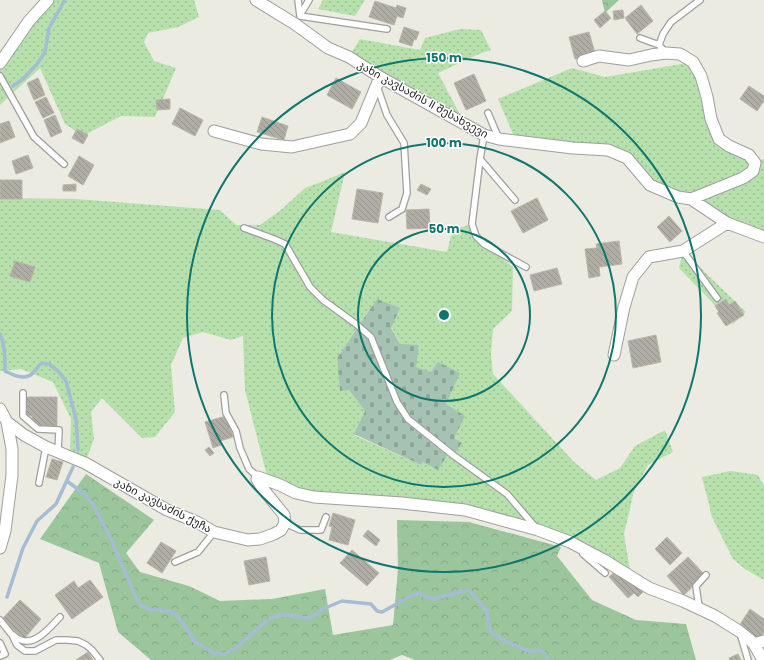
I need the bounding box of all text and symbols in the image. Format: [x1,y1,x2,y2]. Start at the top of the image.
text: 150 m [426,49,462,66]
street label: კახი კავსაძის II შესახვევი [355,56,491,142]
text: 100 m [426,134,462,151]
text: 50 m [429,220,460,237]
centre of rings [437,308,451,322]
street label: კახი კავსაძის ქუჩა [112,474,214,536]

